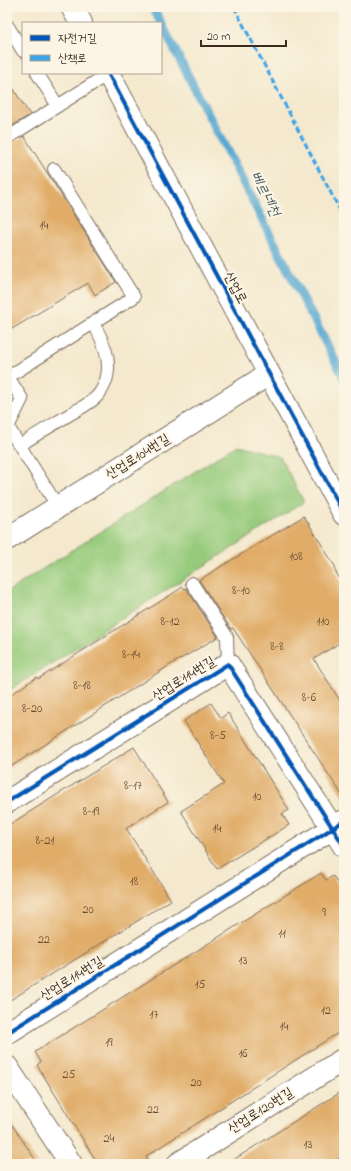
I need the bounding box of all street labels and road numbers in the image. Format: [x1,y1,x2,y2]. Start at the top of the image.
street label: 산업로 [218,268,252,308]
street label: 산업로104번길 [102,428,175,485]
street label: 산업로114번길 [148,651,220,707]
street label: 산업로114번길 [36,951,108,1007]
street label: 산업로120번길 [224,1082,298,1139]

